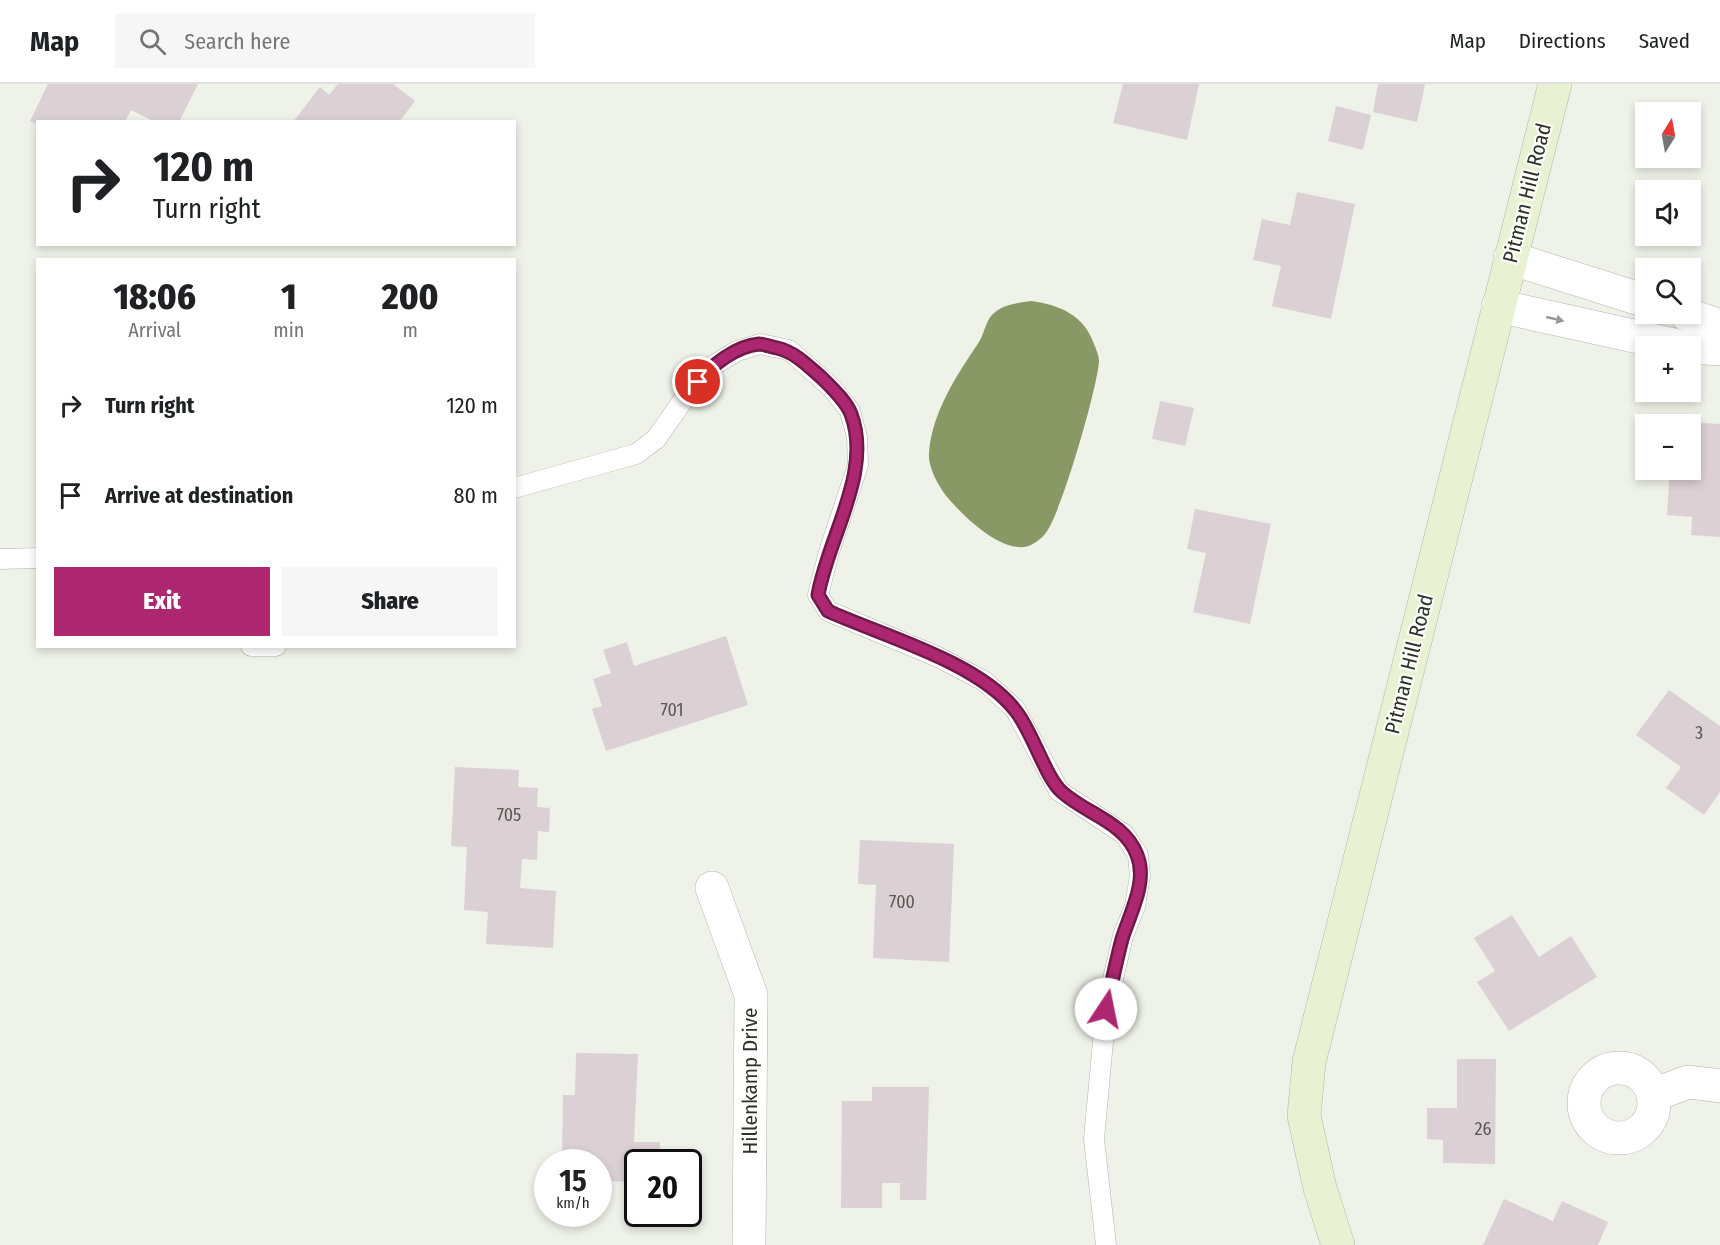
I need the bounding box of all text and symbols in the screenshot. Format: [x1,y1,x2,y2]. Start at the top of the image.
search box [115,14,535,68]
text: Map [30,25,79,58]
icon: search [136,25,169,58]
text: Search here [184,28,290,55]
text: Map [1449,28,1486,54]
text: Directions [1519,28,1606,54]
text: Saved [1639,28,1690,54]
north arrow [1635,102,1701,168]
map controls [1635,102,1701,480]
street label: Pitman Hill Road [1497,120,1557,266]
text: 120 m [153,142,254,192]
icon: right [54,144,132,222]
button: sound [1635,180,1701,246]
text: Turn right [153,193,261,225]
button: search [1635,258,1701,324]
text: 18:06 [113,275,196,319]
text: 1 [281,275,297,319]
text: 200 [382,275,439,319]
one-way arrow [1546,315,1564,325]
text: Arrival [128,318,181,342]
text: min [273,318,304,342]
text: m [402,318,418,342]
button: + [1635,336,1701,402]
pin [672,356,723,407]
icon: arrive [681,365,714,398]
icon: right [54,389,87,422]
text: Turn right [105,392,194,419]
text: 120 m [446,392,498,419]
button: − [1635,414,1701,480]
icon: arrive [54,479,87,512]
text: Arrive at destination [105,482,293,509]
text: 80 m [453,482,498,509]
button: Exit [54,567,270,636]
button: Share [282,567,498,636]
street label: Pitman Hill Road [1379,591,1439,737]
house number: 701 [660,699,684,721]
house number: 3 [1695,722,1703,744]
house number: 705 [497,804,521,826]
house number: 700 [889,891,915,913]
position arrow [1074,977,1138,1041]
street label: Hillenkamp Drive [737,1008,763,1154]
house number: 26 [1475,1118,1492,1140]
speed limit sign: 20 [624,1149,702,1227]
text: 15 [559,1163,587,1199]
text: km/h [556,1194,590,1212]

